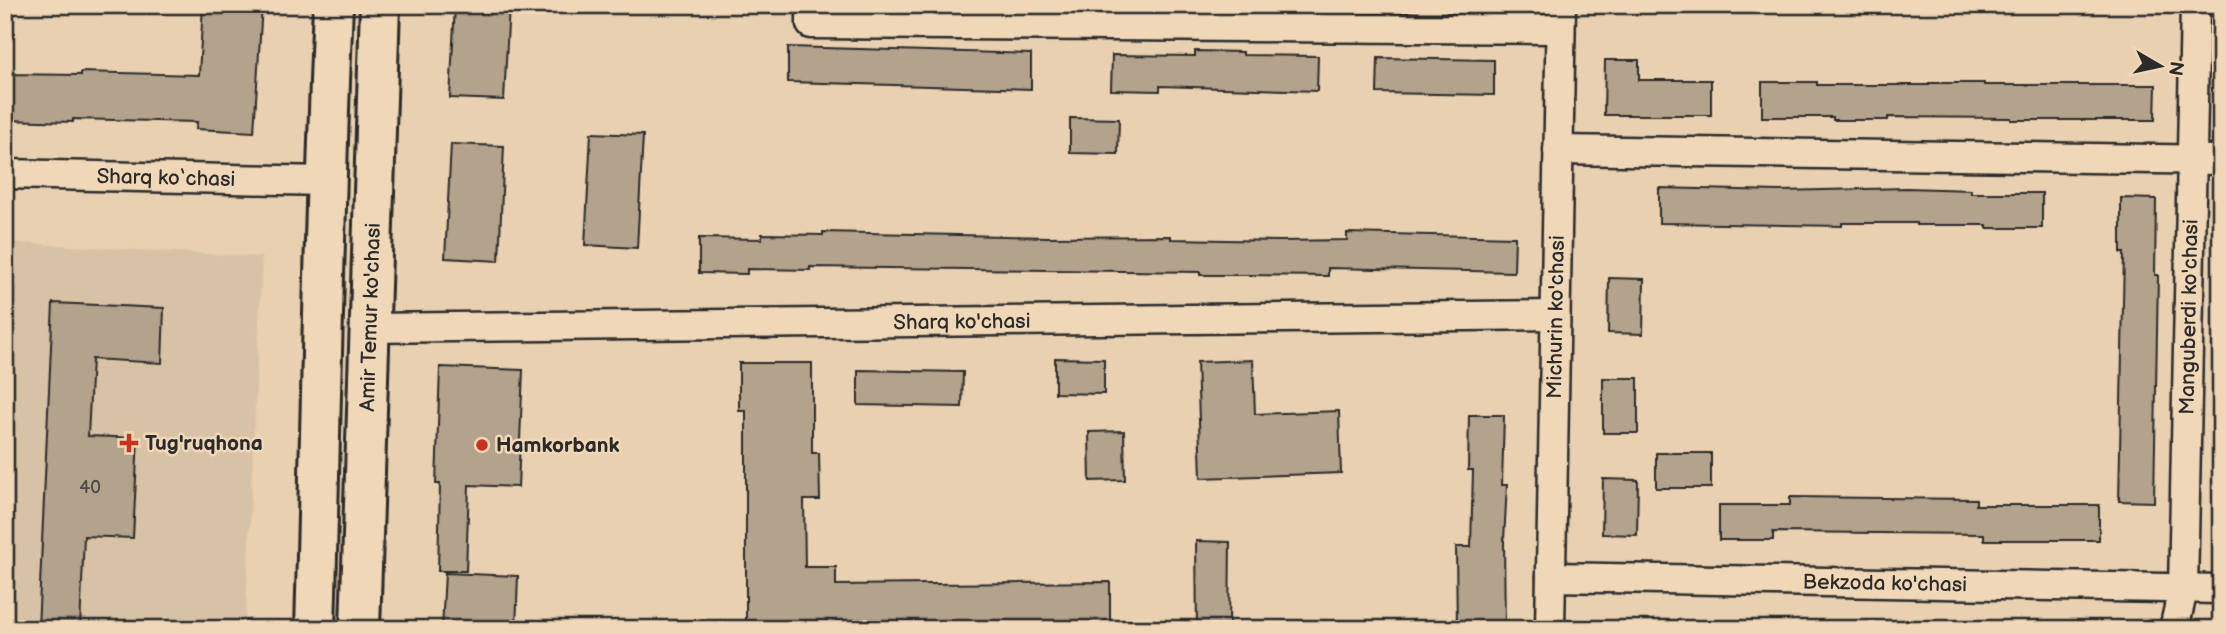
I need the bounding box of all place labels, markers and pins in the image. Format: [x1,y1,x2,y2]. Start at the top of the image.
place label: Tug'ruqhona [145,431,263,456]
marker: Tug'ruqhona [119,433,139,453]
place label: Hamkorbank [496,433,620,458]
marker: Hamkorbank [474,437,490,453]

